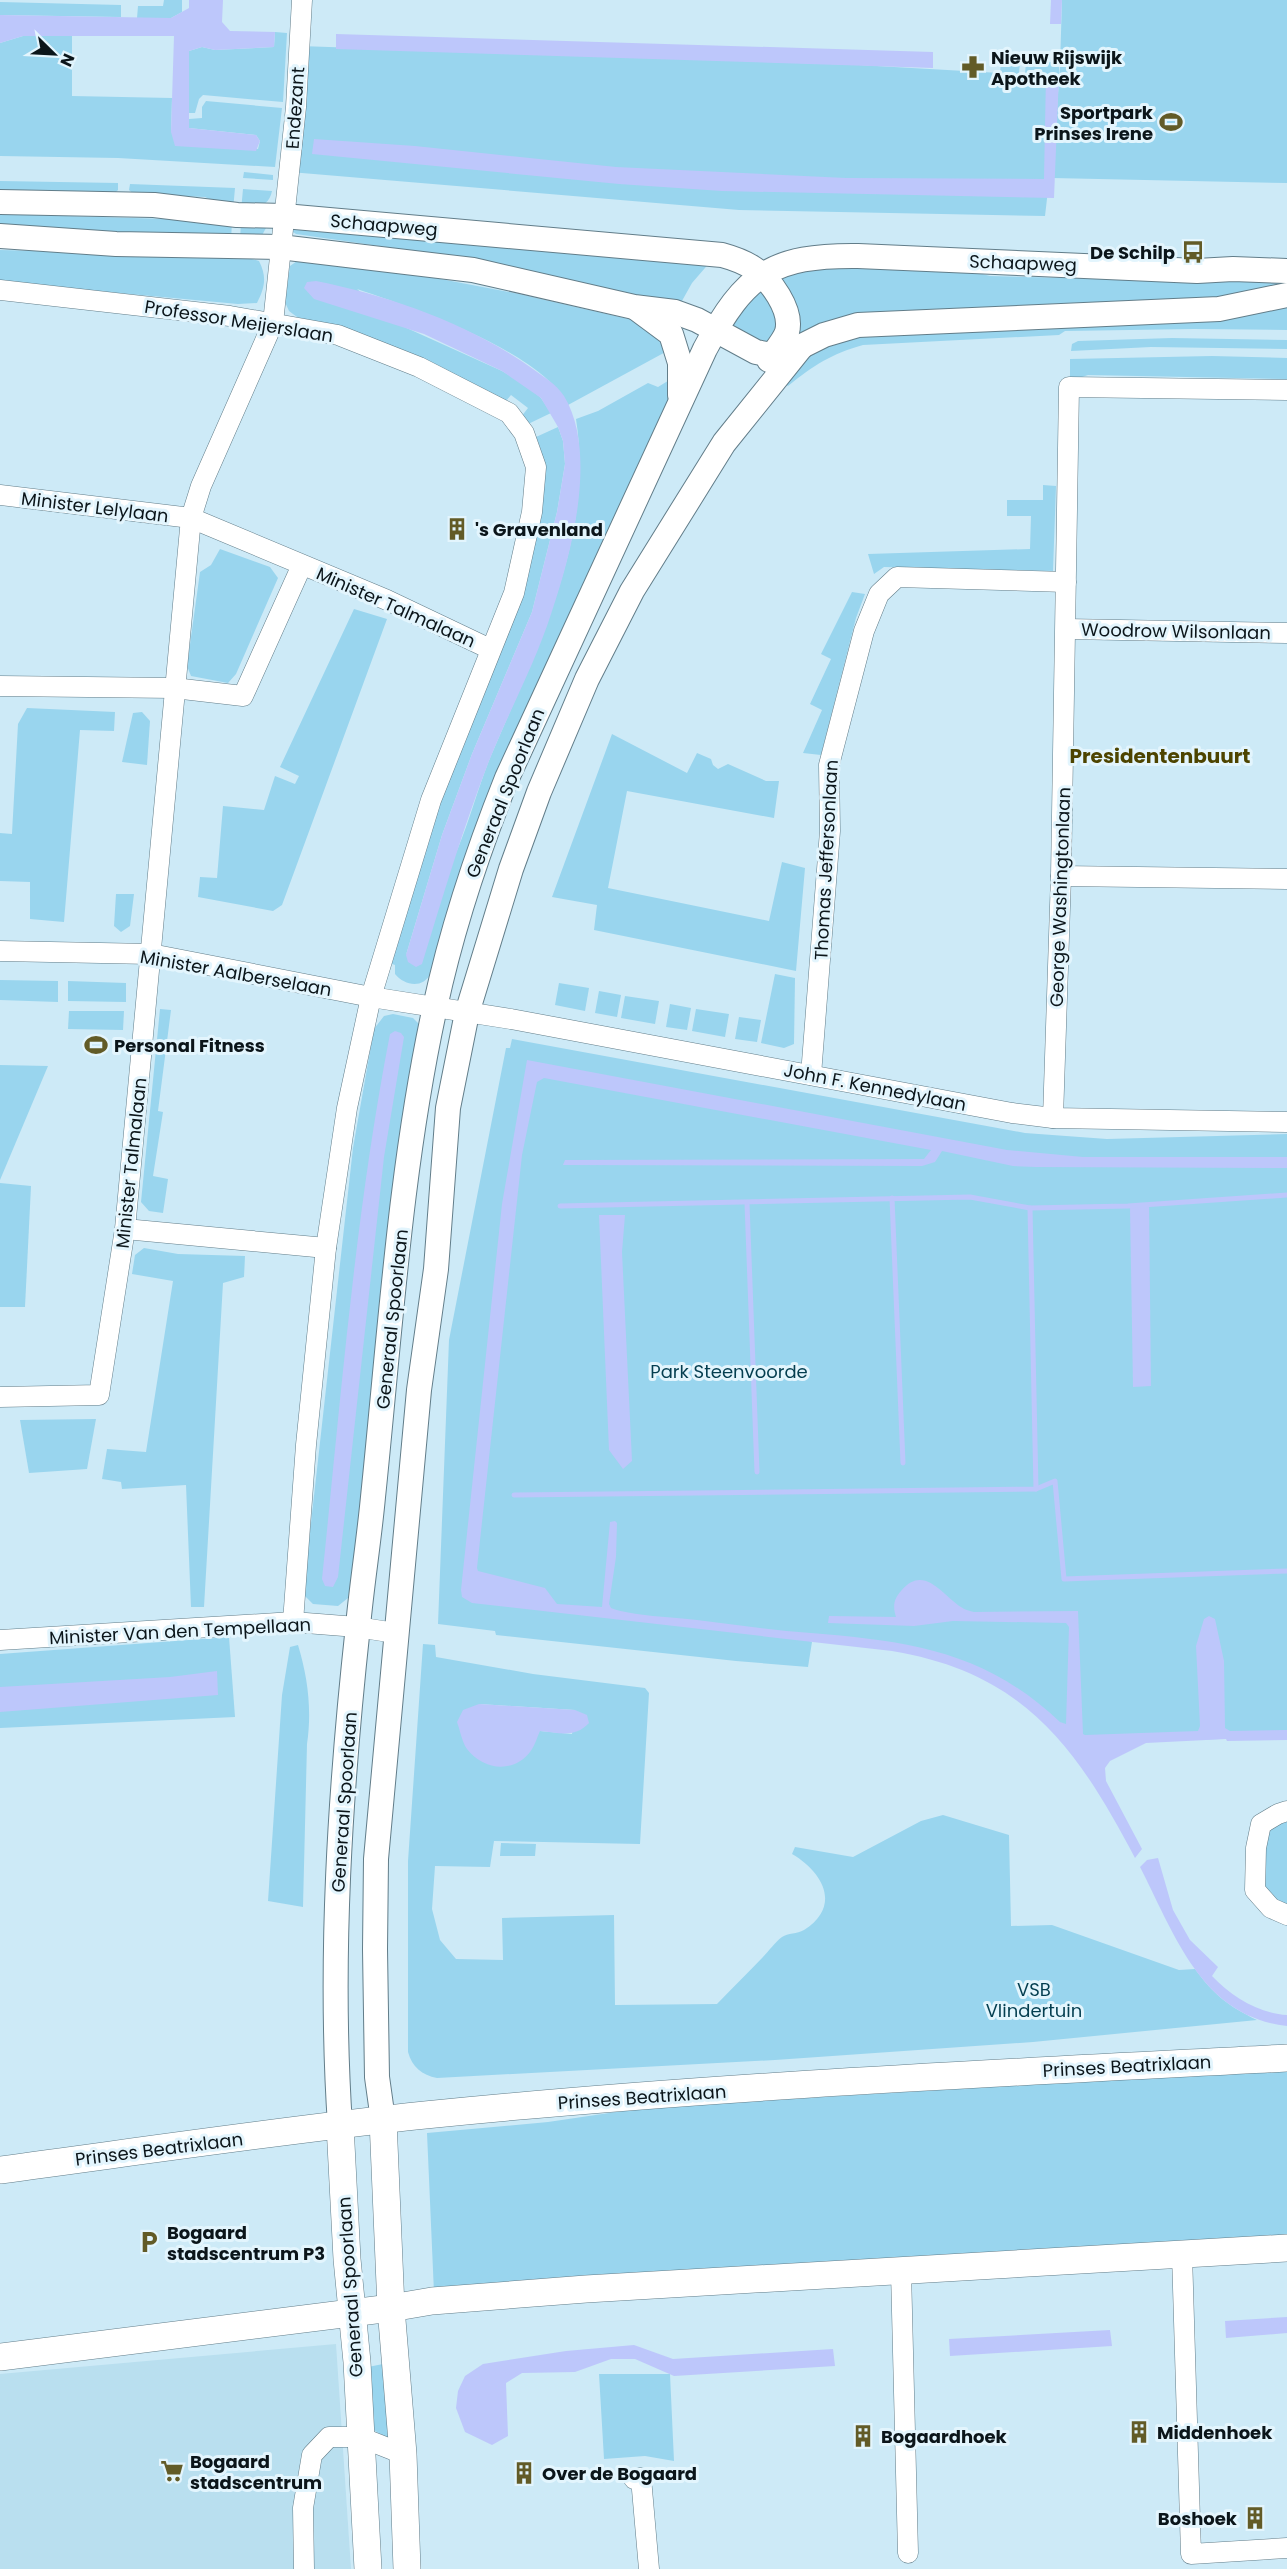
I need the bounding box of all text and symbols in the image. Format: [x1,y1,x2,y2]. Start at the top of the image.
north arrow [24,24,84,84]
place label: Nieuw Rijswijk Apotheek [991,45,1123,91]
text: N [54,50,80,70]
pharmacy icon: Nieuw Rijswijk Apotheek [960,54,986,80]
street label: Endezant [280,66,310,150]
place label: Sportpark Prinses Irene [1034,100,1154,146]
sports icon: Sportpark Prinses Irene [1158,109,1184,135]
street label: Schaapweg [329,208,439,242]
bus stop icon: De Schilp [1180,239,1206,265]
place label: De Schilp [1090,240,1175,265]
street label: Schaapweg [969,249,1077,277]
street label: Professor Meijerslaan [143,294,335,348]
street label: Minister Lelylaan [20,486,170,528]
building icon: 's Gravenland [444,516,470,542]
place label: 's Gravenland [475,517,603,542]
street label: Minister Talmalaan [312,561,480,653]
street label: Woodrow Wilsonlaan [1081,617,1271,645]
street label: Generaal Spoorlaan [460,704,550,882]
district label: Presidentenbuurt [1070,742,1250,770]
street label: Thomas Jeffersonlaan [808,759,844,961]
street label: George Washingtonlaan [1044,787,1076,1007]
street label: Minister Aalberselaan [138,944,334,1002]
sports icon: Personal Fitness [83,1032,109,1058]
place label: Personal Fitness [114,1033,265,1058]
street label: John F. Kennedylaan [782,1057,968,1117]
street label: Minister Talmalaan [110,1076,152,1250]
street label: Generaal Spoorlaan [370,1228,414,1410]
park label: Park Steenvoorde [650,1359,808,1384]
street label: Minister Van den Tempellaan [48,1612,312,1650]
street label: Generaal Spoorlaan [325,1711,363,1893]
park label: VSB Vlindertuin [986,1977,1082,2023]
street label: Prinses Beatrixlaan [1042,2049,1212,2083]
street label: Prinses Beatrixlaan [557,2079,727,2115]
street label: Prinses Beatrixlaan [74,2126,244,2172]
street label: Generaal Spoorlaan [331,2196,369,2378]
place label: Bogaard stadscentrum P3 [167,2220,325,2266]
parking icon: Bogaard stadscentrum P3 [136,2229,162,2255]
building icon: Middenhoek [1126,2419,1152,2445]
place label: Middenhoek [1157,2420,1273,2445]
building icon: Bogaardhoek [850,2423,876,2449]
place label: Bogaardhoek [881,2424,1008,2449]
place label: Bogaard stadscentrum [190,2449,322,2495]
supermarket icon: Bogaard stadscentrum [159,2458,185,2484]
building icon: Over de Bogaard [511,2460,537,2486]
place label: Over de Bogaard [542,2461,697,2486]
building icon: Boshoek [1242,2505,1268,2531]
place label: Boshoek [1158,2506,1238,2531]

